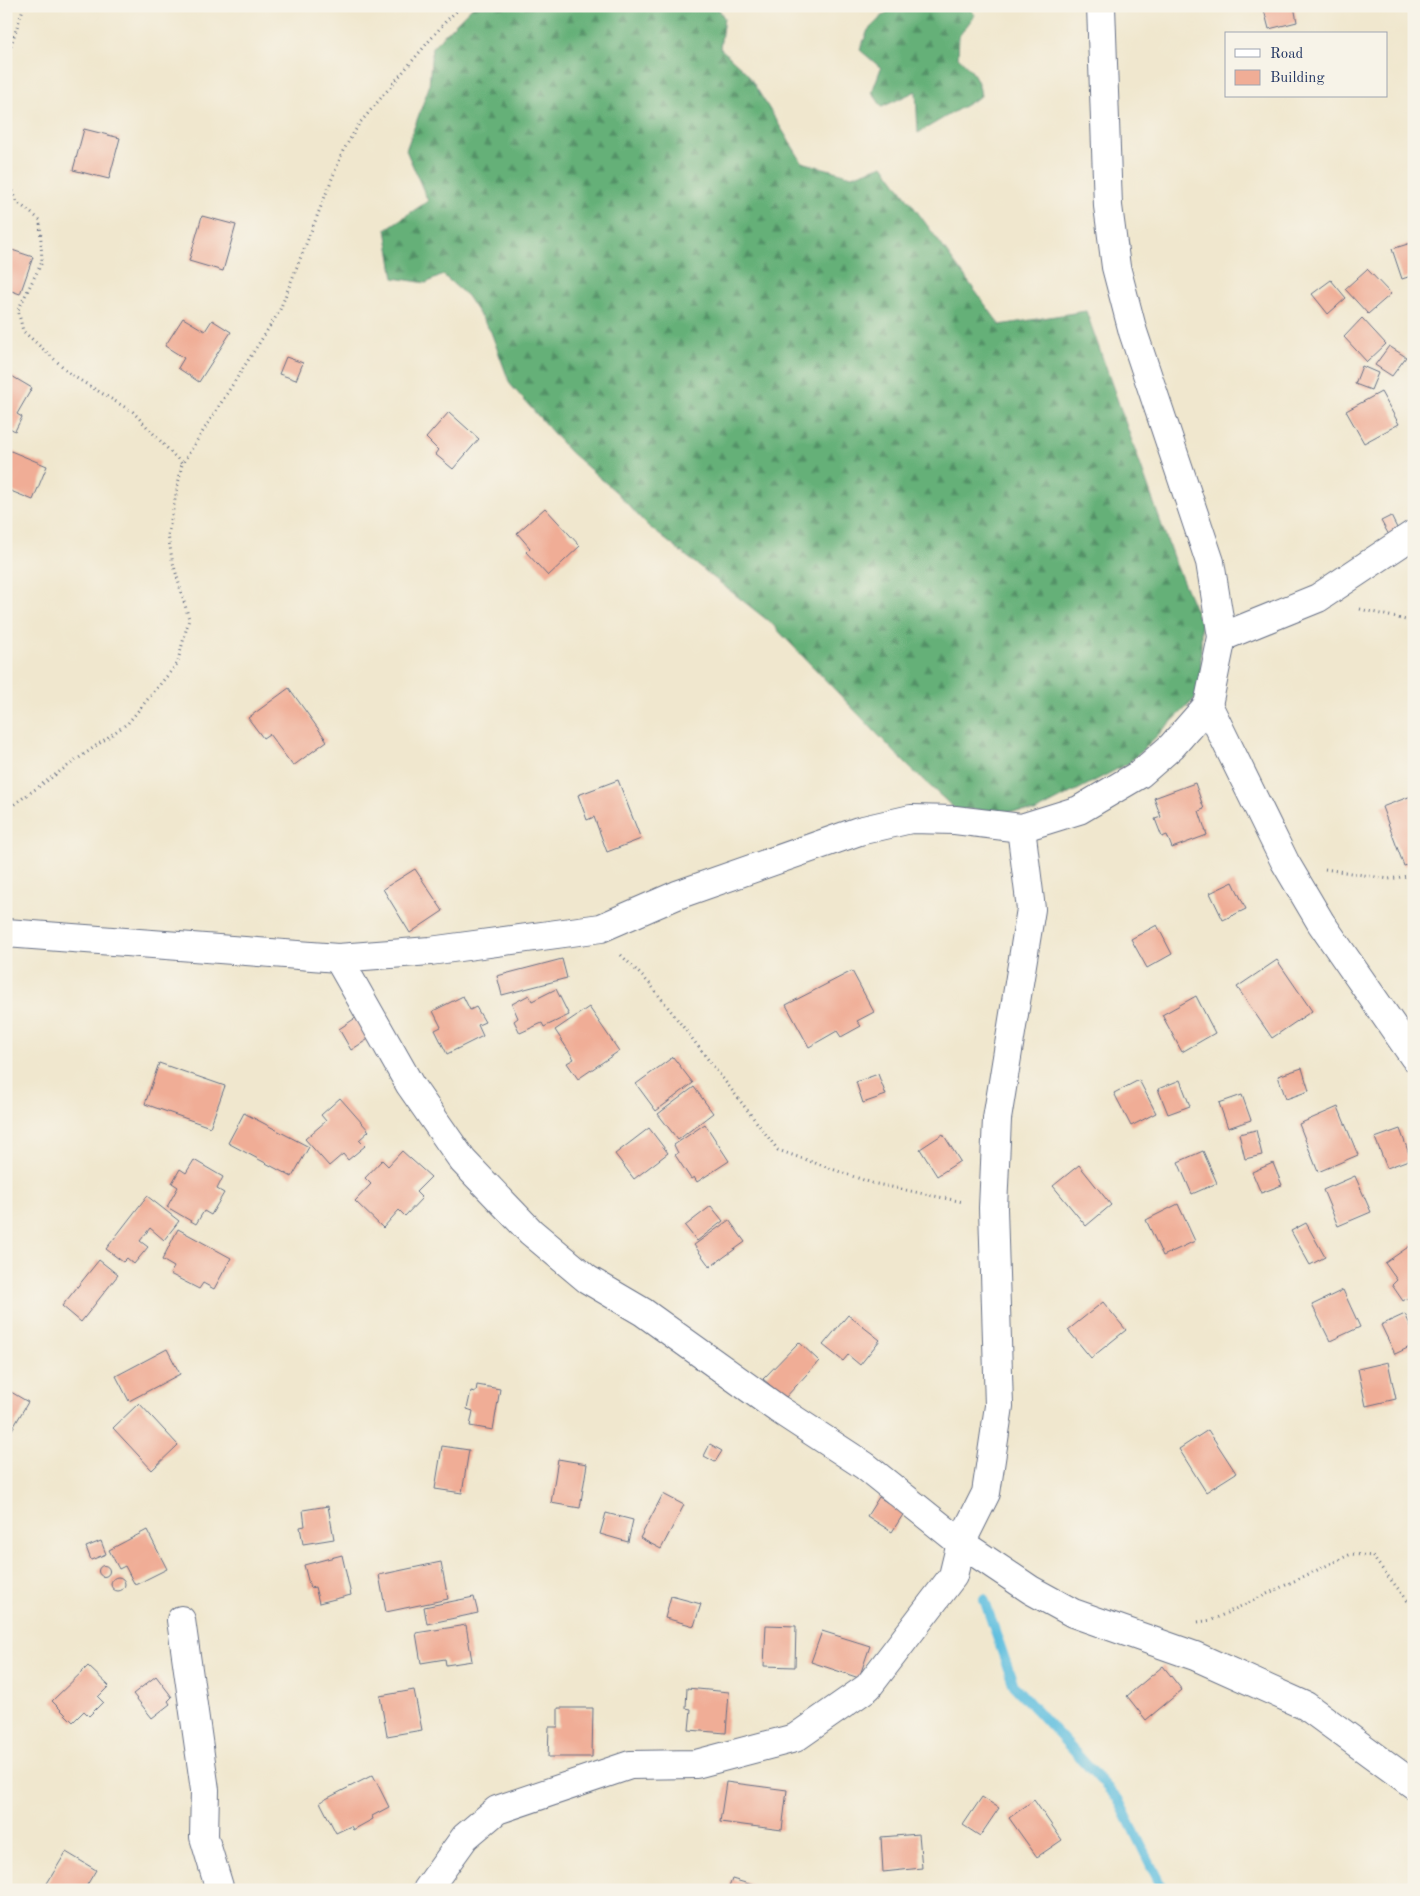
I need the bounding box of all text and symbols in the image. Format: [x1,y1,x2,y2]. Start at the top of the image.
legend [1225,32,1388,98]
text: Road [1270,47,1304,62]
text: Building [1270,71,1325,86]

